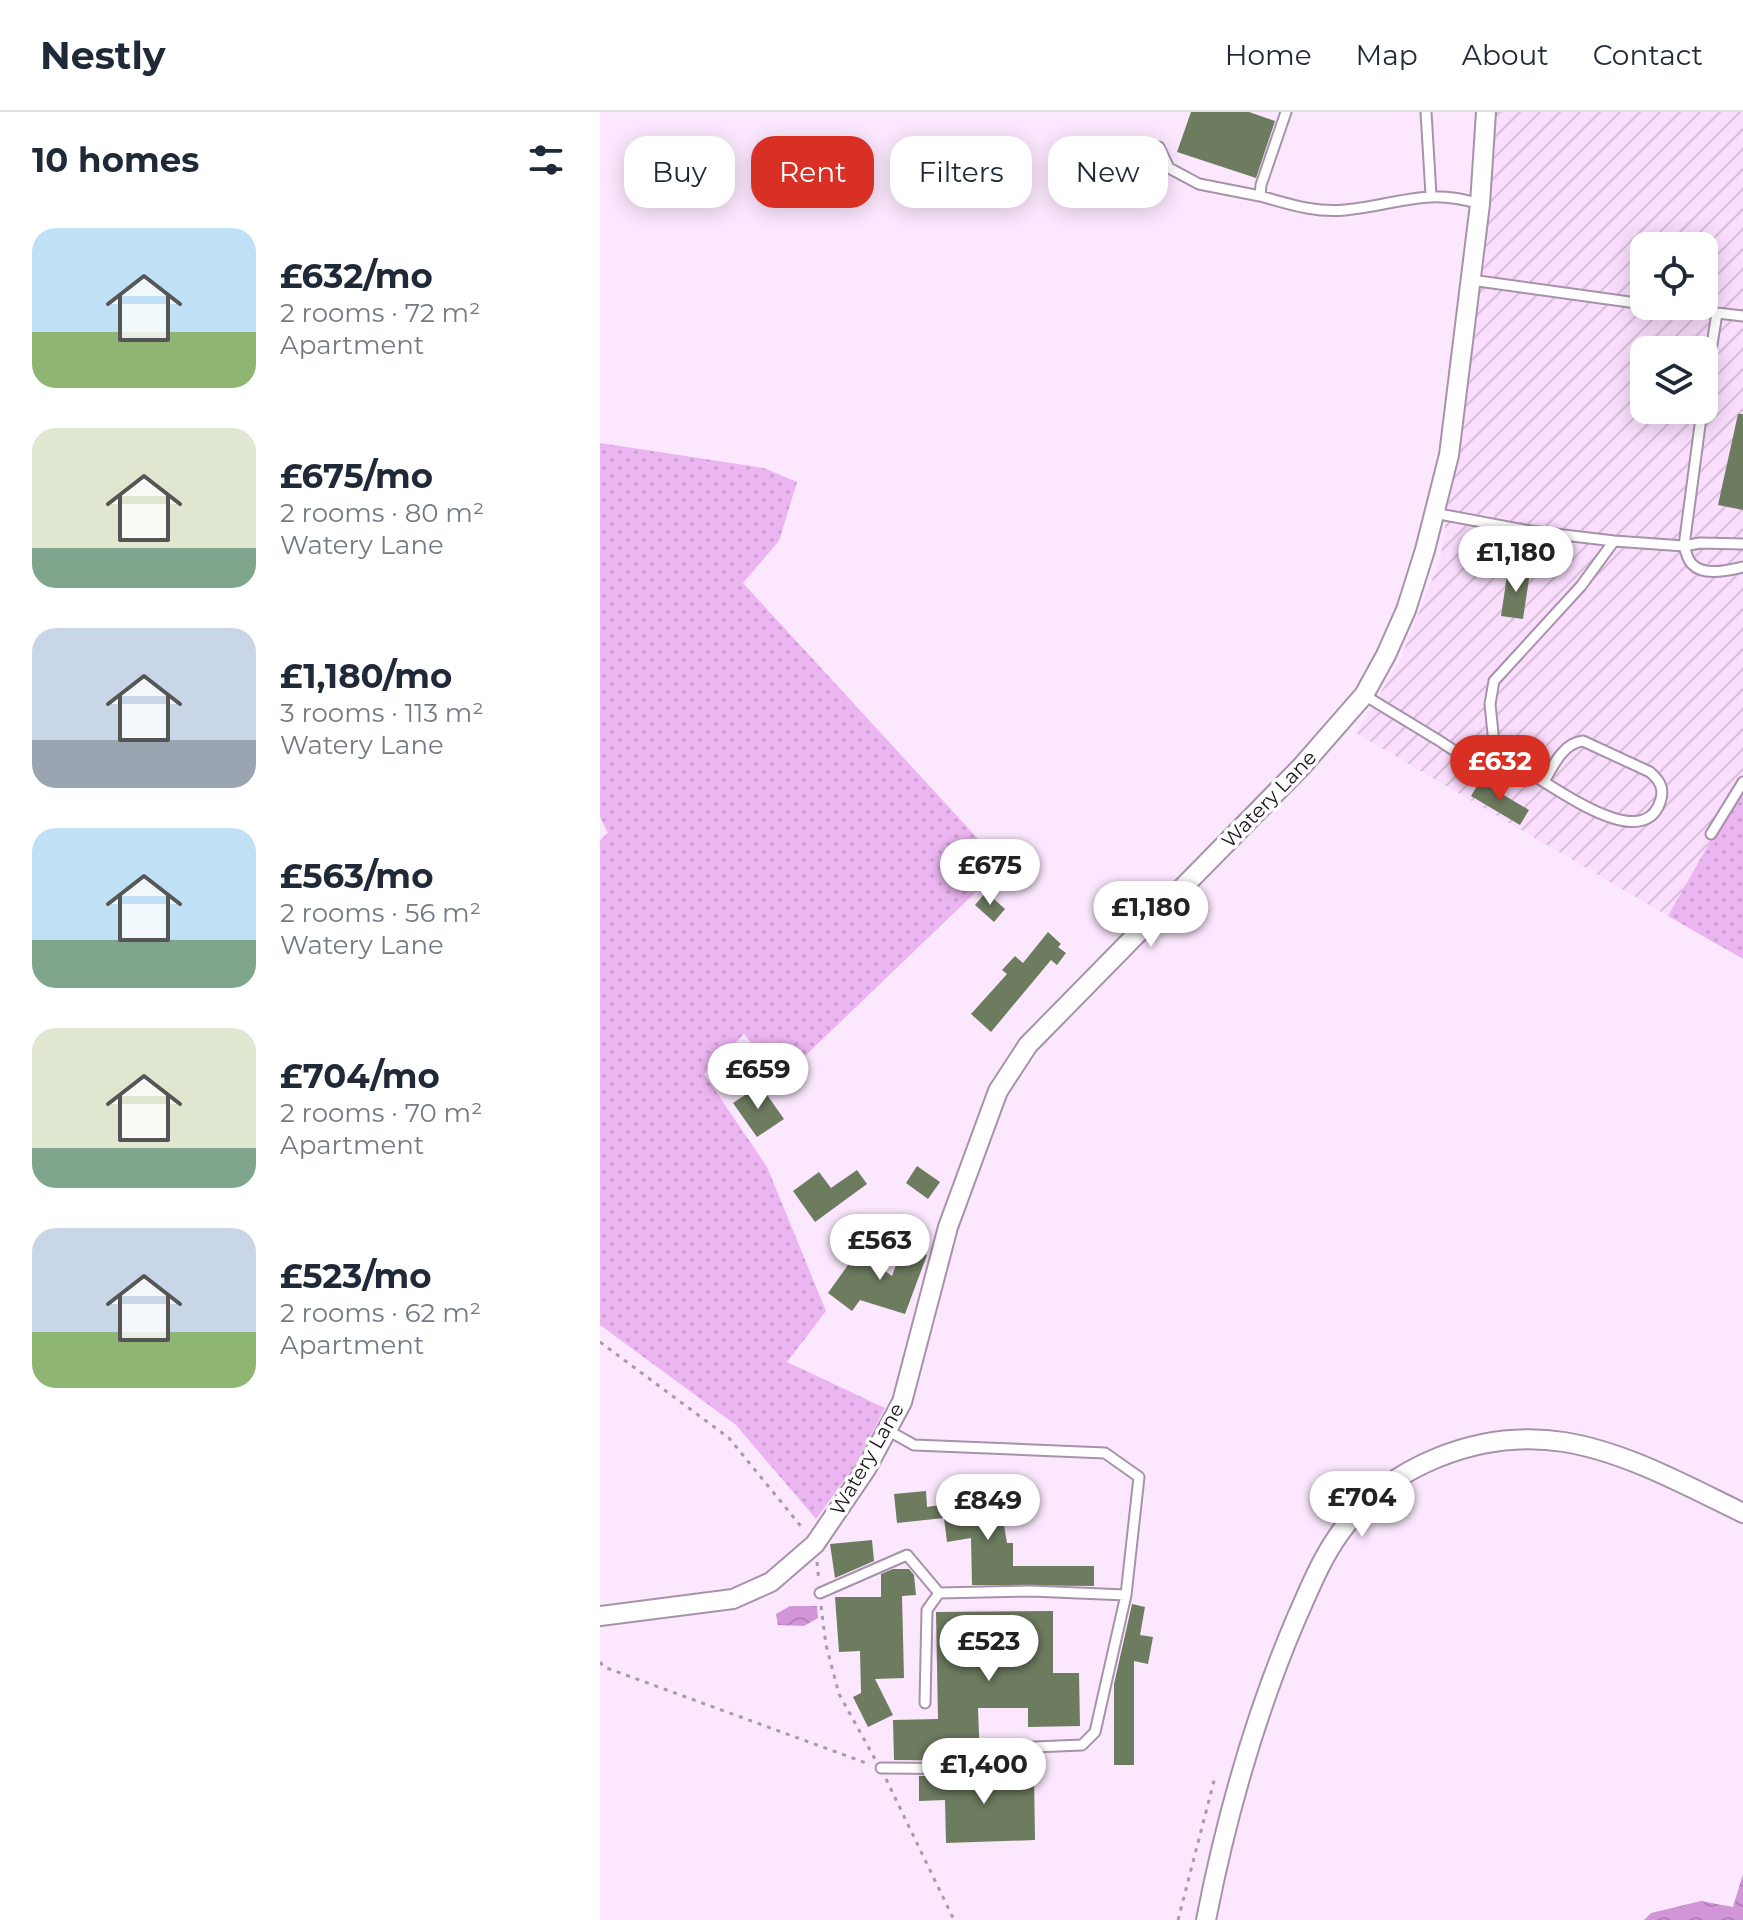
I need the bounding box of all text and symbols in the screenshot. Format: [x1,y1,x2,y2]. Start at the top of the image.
text: Nestly [40,32,166,79]
text: Home [1225,38,1312,72]
text: Map [1356,38,1418,72]
text: About [1462,38,1549,72]
text: Contact [1593,38,1703,72]
chip: Buy [624,136,735,208]
chip: Rent [751,136,874,208]
chip: Filters [890,136,1032,208]
chip: New [1048,136,1168,208]
icon: filters [524,138,568,182]
text: 10 homes [32,139,199,181]
map controls [1630,232,1718,424]
button: locate [1630,232,1718,320]
text: £632/mo [280,255,433,297]
icon: home [96,260,192,356]
text: 2 rooms · 72 m² [280,297,480,329]
text: Apartment [280,329,424,361]
button: layers [1630,336,1718,424]
text: £675/mo [280,455,433,497]
icon: home [96,460,192,556]
text: 2 rooms · 80 m² [280,497,484,529]
pin: £1,180 [1451,526,1581,594]
text: Watery Lane [280,529,444,561]
text: £1,180 [1476,536,1556,568]
text: £1,180/mo [280,655,452,697]
icon: home [96,660,192,756]
text: 3 rooms · 113 m² [280,697,484,729]
text: Watery Lane [280,729,444,761]
pin: £632 [1453,735,1547,803]
street label: Watery Lane [1217,745,1321,853]
text: £632 [1468,745,1532,777]
pin: £675 [943,839,1037,907]
text: £675 [958,849,1022,881]
text: £563/mo [280,855,433,897]
icon: home [96,860,192,956]
pin: £1,180 [1086,881,1216,949]
text: £1,180 [1111,891,1191,923]
text: 2 rooms · 56 m² [280,897,481,929]
text: Watery Lane [280,929,444,961]
pin: £659 [711,1043,805,1111]
text: £659 [725,1053,791,1085]
text: £704/mo [280,1055,440,1097]
icon: home [96,1060,192,1156]
text: 2 rooms · 70 m² [280,1097,482,1129]
text: Apartment [280,1129,424,1161]
pin: £563 [833,1214,927,1282]
text: £563 [848,1224,912,1256]
text: £523/mo [280,1255,432,1297]
icon: home [96,1260,192,1356]
text: 2 rooms · 62 m² [280,1297,481,1329]
text: Apartment [280,1329,424,1361]
street label: Watery Lane [825,1398,909,1520]
pin: £704 [1315,1471,1409,1539]
pin: £849 [941,1474,1035,1542]
text: £704 [1328,1481,1396,1513]
text: £849 [954,1484,1022,1516]
pin: £523 [942,1615,1036,1683]
text: £523 [957,1625,1021,1657]
pin: £1,400 [919,1738,1049,1806]
text: £1,400 [940,1748,1028,1780]

